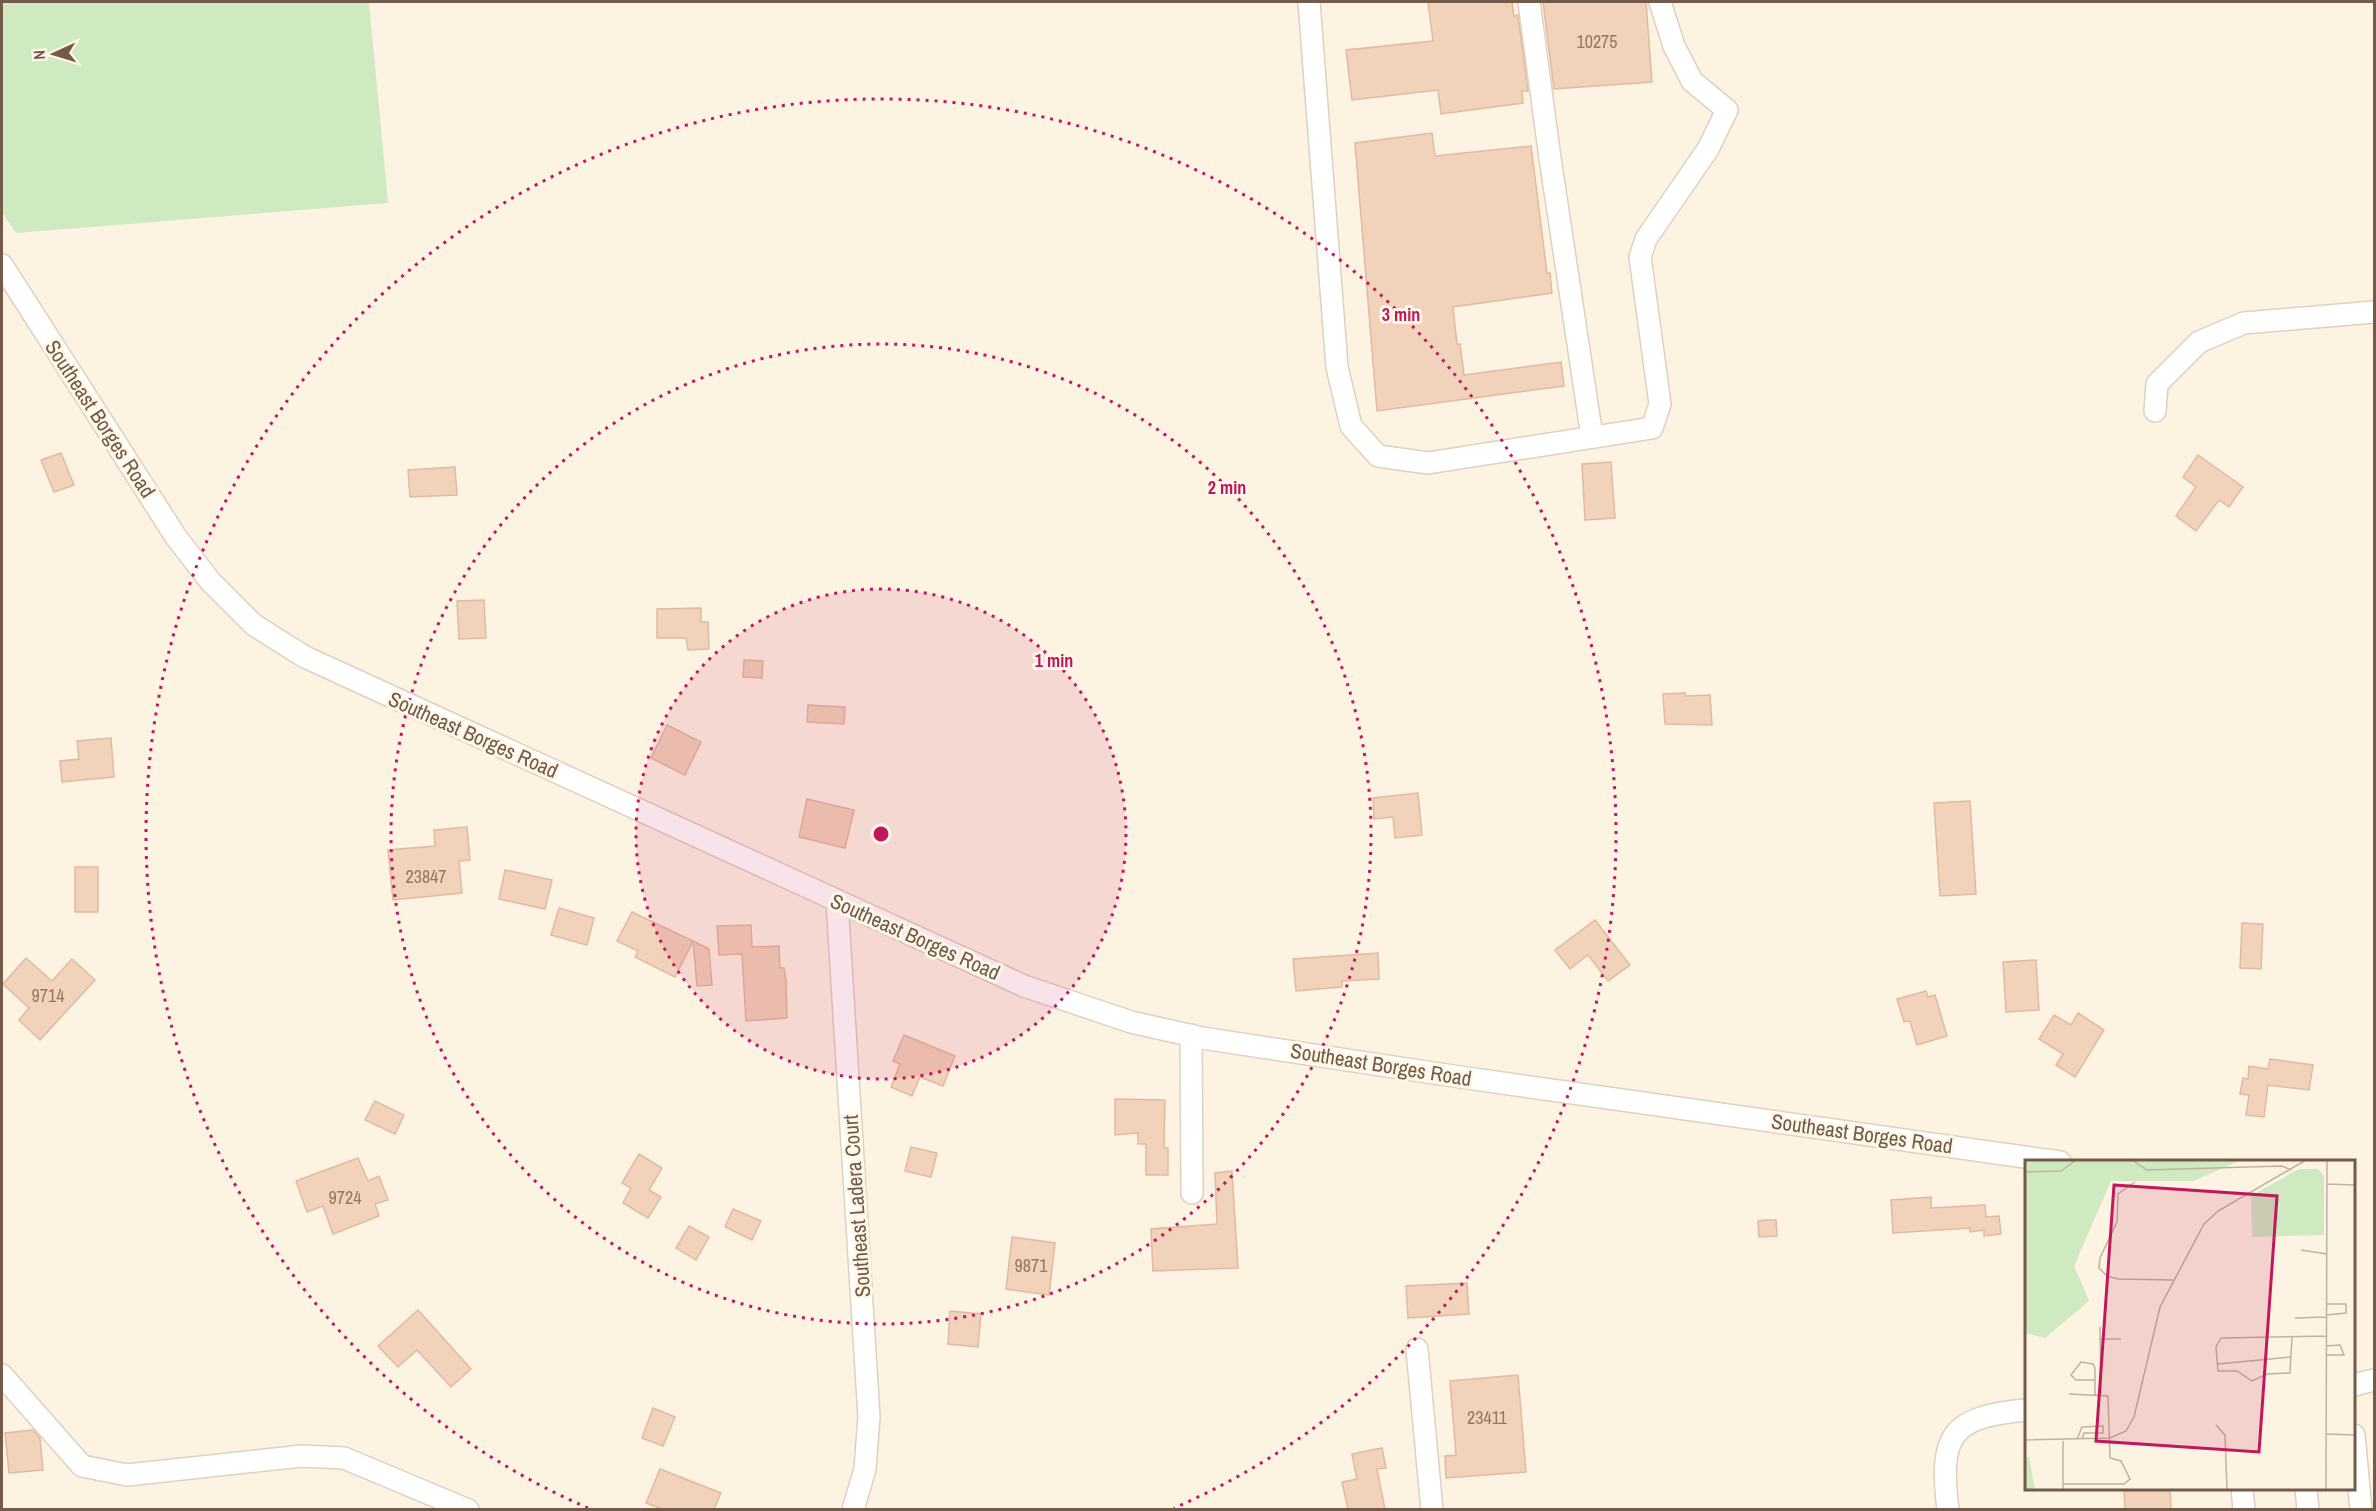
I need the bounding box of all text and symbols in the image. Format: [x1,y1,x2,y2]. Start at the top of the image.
north arrow [24,24,84,84]
house number: 10275 [1576,29,1618,54]
text: N [28,50,50,61]
text: 3 min [1382,302,1420,327]
street label: Southeast Borges Road [38,334,162,503]
text: 2 min [1208,475,1246,500]
text: 1 min [1035,648,1073,673]
street label: Southeast Borges Road [384,684,563,785]
centre of rings [871,824,891,844]
house number: 23847 [405,864,447,889]
street label: Southeast Borges Road [826,886,1005,987]
house number: 9714 [32,983,64,1008]
street label: Southeast Borges Road [1289,1036,1474,1093]
street label: Southeast Borges Road [1770,1106,1955,1161]
street label: Southeast Ladera Court [836,1114,877,1298]
inset map [2025,1160,2355,1490]
house number: 9724 [329,1185,361,1210]
house number: 9871 [1015,1253,1048,1278]
house number: 23411 [1467,1405,1508,1430]

